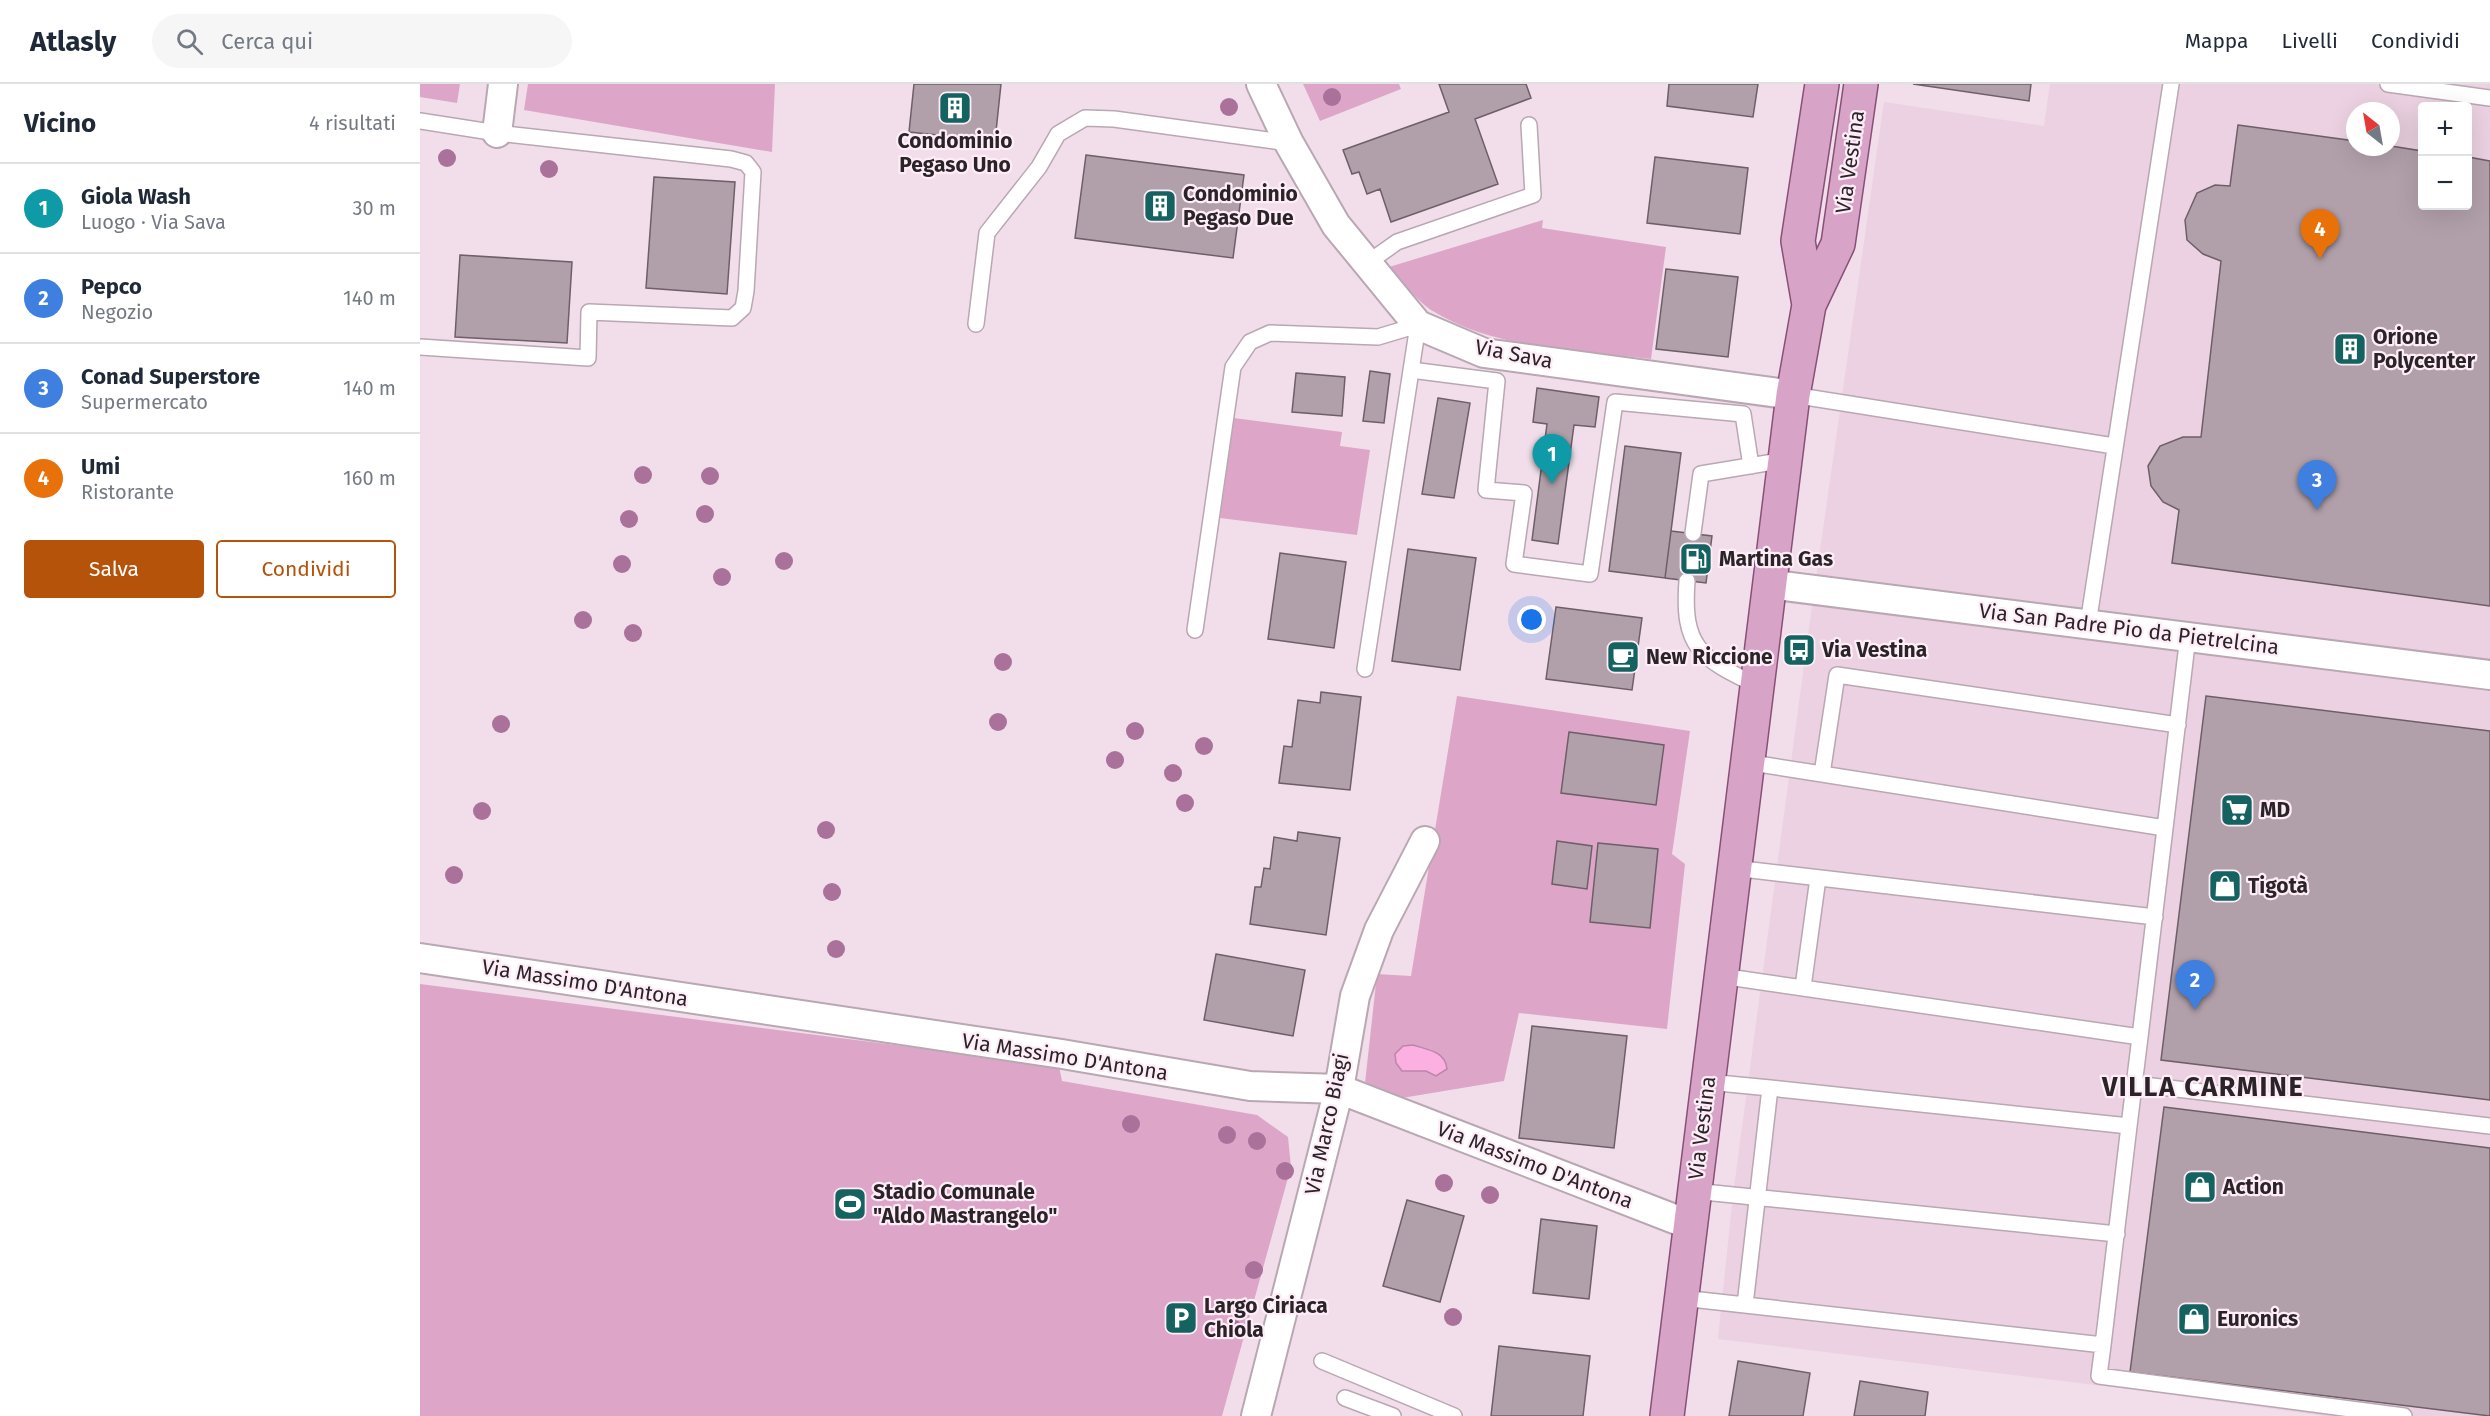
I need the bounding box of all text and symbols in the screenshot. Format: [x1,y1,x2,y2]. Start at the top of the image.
search box [152,14,572,68]
text: Atlasly [30,25,116,58]
icon: search [173,25,206,58]
text: Cerca qui [221,28,313,55]
text: Mappa [2185,28,2249,54]
text: Livelli [2282,28,2338,54]
text: Condividi [2371,28,2460,54]
building icon: Condominio Pegaso Uno [937,90,973,126]
north arrow [2346,102,2400,156]
map controls [2418,102,2472,210]
button: + [2418,102,2472,156]
text: Vicino [24,108,96,139]
street label: Via Vestina [1830,109,1870,215]
text: 4 risultati [309,111,396,135]
place label: Condominio Pegaso Uno [898,128,1012,178]
button: − [2418,156,2472,210]
place label: Condominio Pegaso Due [1183,181,1298,231]
text: Giola Wash [81,183,191,210]
building icon: Condominio Pegaso Due [1142,188,1178,224]
text: 1 [39,196,48,220]
text: 30 m [352,196,396,220]
text: Luogo · Via Sava [81,210,226,234]
pin: 4 [2300,210,2340,259]
text: Pepco [81,273,142,300]
text: 2 [38,286,49,310]
text: 140 m [343,286,396,310]
text: Negozio [81,300,153,324]
place label: Orione Polycenter [2373,324,2476,374]
building icon: Orione Polycenter [2332,331,2368,367]
street label: Via Sava [1473,334,1555,374]
text: Conad Superstore [81,363,260,390]
text: 3 [38,376,49,400]
text: 140 m [343,376,396,400]
text: Supermercato [81,390,208,414]
pin: 1 [1532,434,1572,484]
text: Umi [81,453,120,480]
pin: 3 [2298,460,2336,510]
text: 4 [38,466,49,490]
text: 160 m [343,466,396,490]
text: Ristorante [81,480,174,504]
button: Salva [24,540,204,598]
button: Condividi [216,540,396,598]
fuel station icon: Martina Gas [1678,541,1714,577]
place label: Martina Gas [1719,546,1833,572]
street label: Via San Padre Pio da Pietrelcina [1977,598,2281,660]
your location [1517,605,1546,634]
bus stop icon: Via Vestina [1781,632,1817,668]
place label: Via Vestina [1821,637,1927,663]
cafe icon: New Riccione [1605,639,1641,675]
place label: New Riccione [1646,644,1773,670]
supermarket icon: MD [2219,792,2255,828]
place label: MD [2260,797,2290,823]
shop icon: Tigotà [2207,868,2243,904]
place label: Tigotà [2248,873,2308,899]
street label: Via Massimo D'Antona [480,954,690,1012]
pin: 2 [2176,960,2214,1010]
street label: Via Massimo D'Antona [960,1028,1170,1086]
street label: Via Marco Biagi [1299,1051,1355,1197]
district label: VILLA CARMINE [2101,1071,2304,1103]
street label: Via Vestina [1683,1075,1721,1181]
street label: Via Massimo D'Antona [1433,1116,1637,1214]
shop icon: Action [2182,1169,2218,1205]
place label: Action [2222,1174,2284,1200]
place label: Stadio Comunale "Aldo Mastrangelo" [873,1179,1057,1229]
sports icon: Stadio Comunale "Aldo Mastrangelo" [832,1186,868,1222]
place label: Largo Ciriaca Chiola [1204,1293,1328,1343]
parking icon: Largo Ciriaca Chiola [1163,1300,1199,1336]
shop icon: Euronics [2176,1301,2212,1337]
place label: Euronics [2217,1306,2298,1332]

